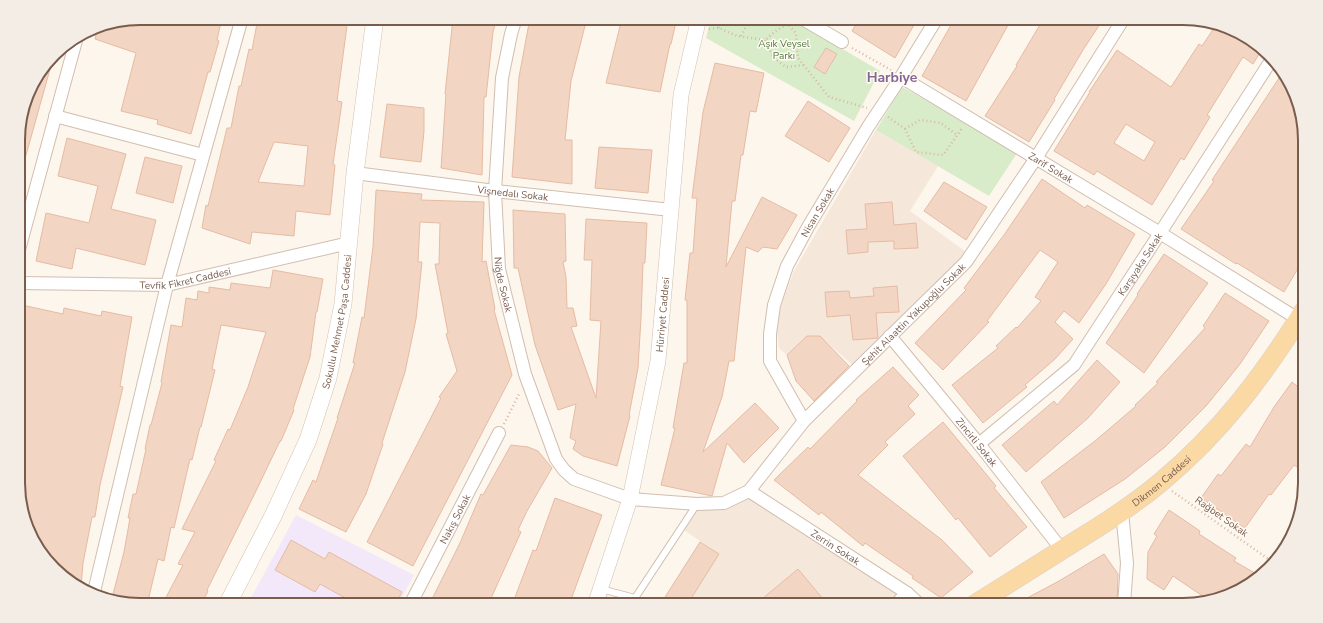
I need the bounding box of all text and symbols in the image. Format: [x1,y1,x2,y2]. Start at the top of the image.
park label: Aşık Veysel Parkı [758,37,810,63]
district label: Harbiye [867,68,918,87]
street label: Zarif Sokak [1025,149,1076,188]
street label: Vişnedalı Sokak [475,183,550,205]
street label: Nisan Sokak [798,185,838,240]
street label: Karşıyaka Sokak [1115,230,1167,299]
street label: Sokullu Mehmet Paşa Caddesi [319,254,355,391]
street label: Niğde Sokak [490,257,516,315]
street label: Şehit Alaattin Yakupoğlu Sokak [859,260,970,369]
street label: Tevfik Fikret Caddesi [140,264,232,293]
street label: Hürriyet Caddesi [653,277,673,353]
street label: Zincirli Sokak [952,415,1001,471]
street label: Dikmen Caddesi [1129,453,1195,510]
street label: Nakış Sokak [437,491,475,547]
street label: Rağbet Sokak [1192,493,1252,541]
street label: Zerrin Sokak [808,527,863,569]

